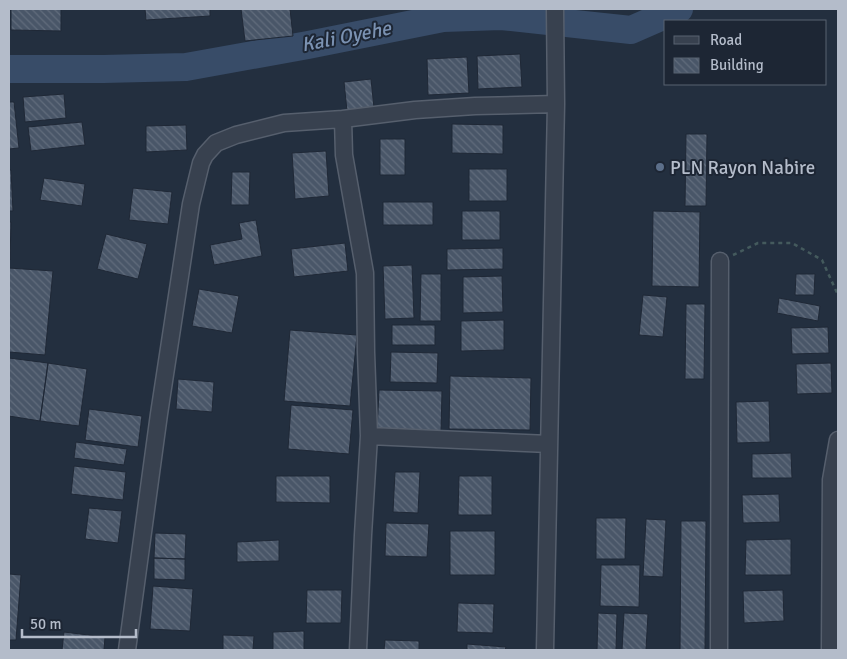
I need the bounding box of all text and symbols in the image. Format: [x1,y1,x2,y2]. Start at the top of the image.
water label: Kali Oyehe [299,15,394,57]
legend [664,20,827,85]
text: Road [710,31,742,49]
text: Building [710,56,764,74]
place label: PLN Rayon Nabire [670,156,815,180]
marker: PLN Rayon Nabire [654,161,666,173]
scale bar [22,606,136,638]
text: 50 m [30,615,61,633]

